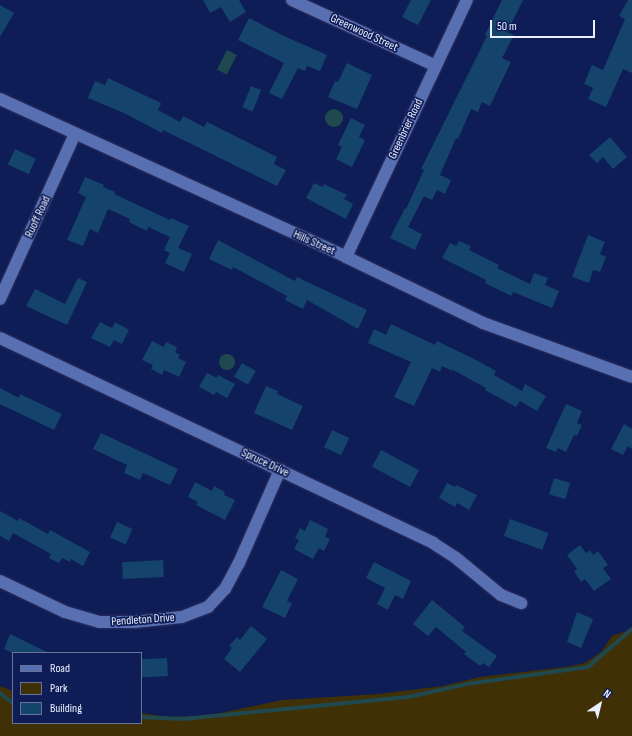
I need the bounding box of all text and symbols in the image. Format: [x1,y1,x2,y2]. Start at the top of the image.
street label: Greenwood Street [328,11,400,55]
scale bar [492,12,597,38]
text: 50 m [497,19,517,34]
street label: Greenbrier Road [386,97,426,161]
street label: Ruoff Road [22,194,54,240]
street label: Hills Street [291,227,337,259]
street label: Spruce Drive [239,446,291,480]
street label: Pendleton Drive [111,611,175,629]
legend [12,652,142,724]
text: Road [50,661,70,676]
text: Park [50,681,68,696]
north arrow [580,684,620,724]
text: N [601,687,613,701]
text: Building [50,701,82,716]

